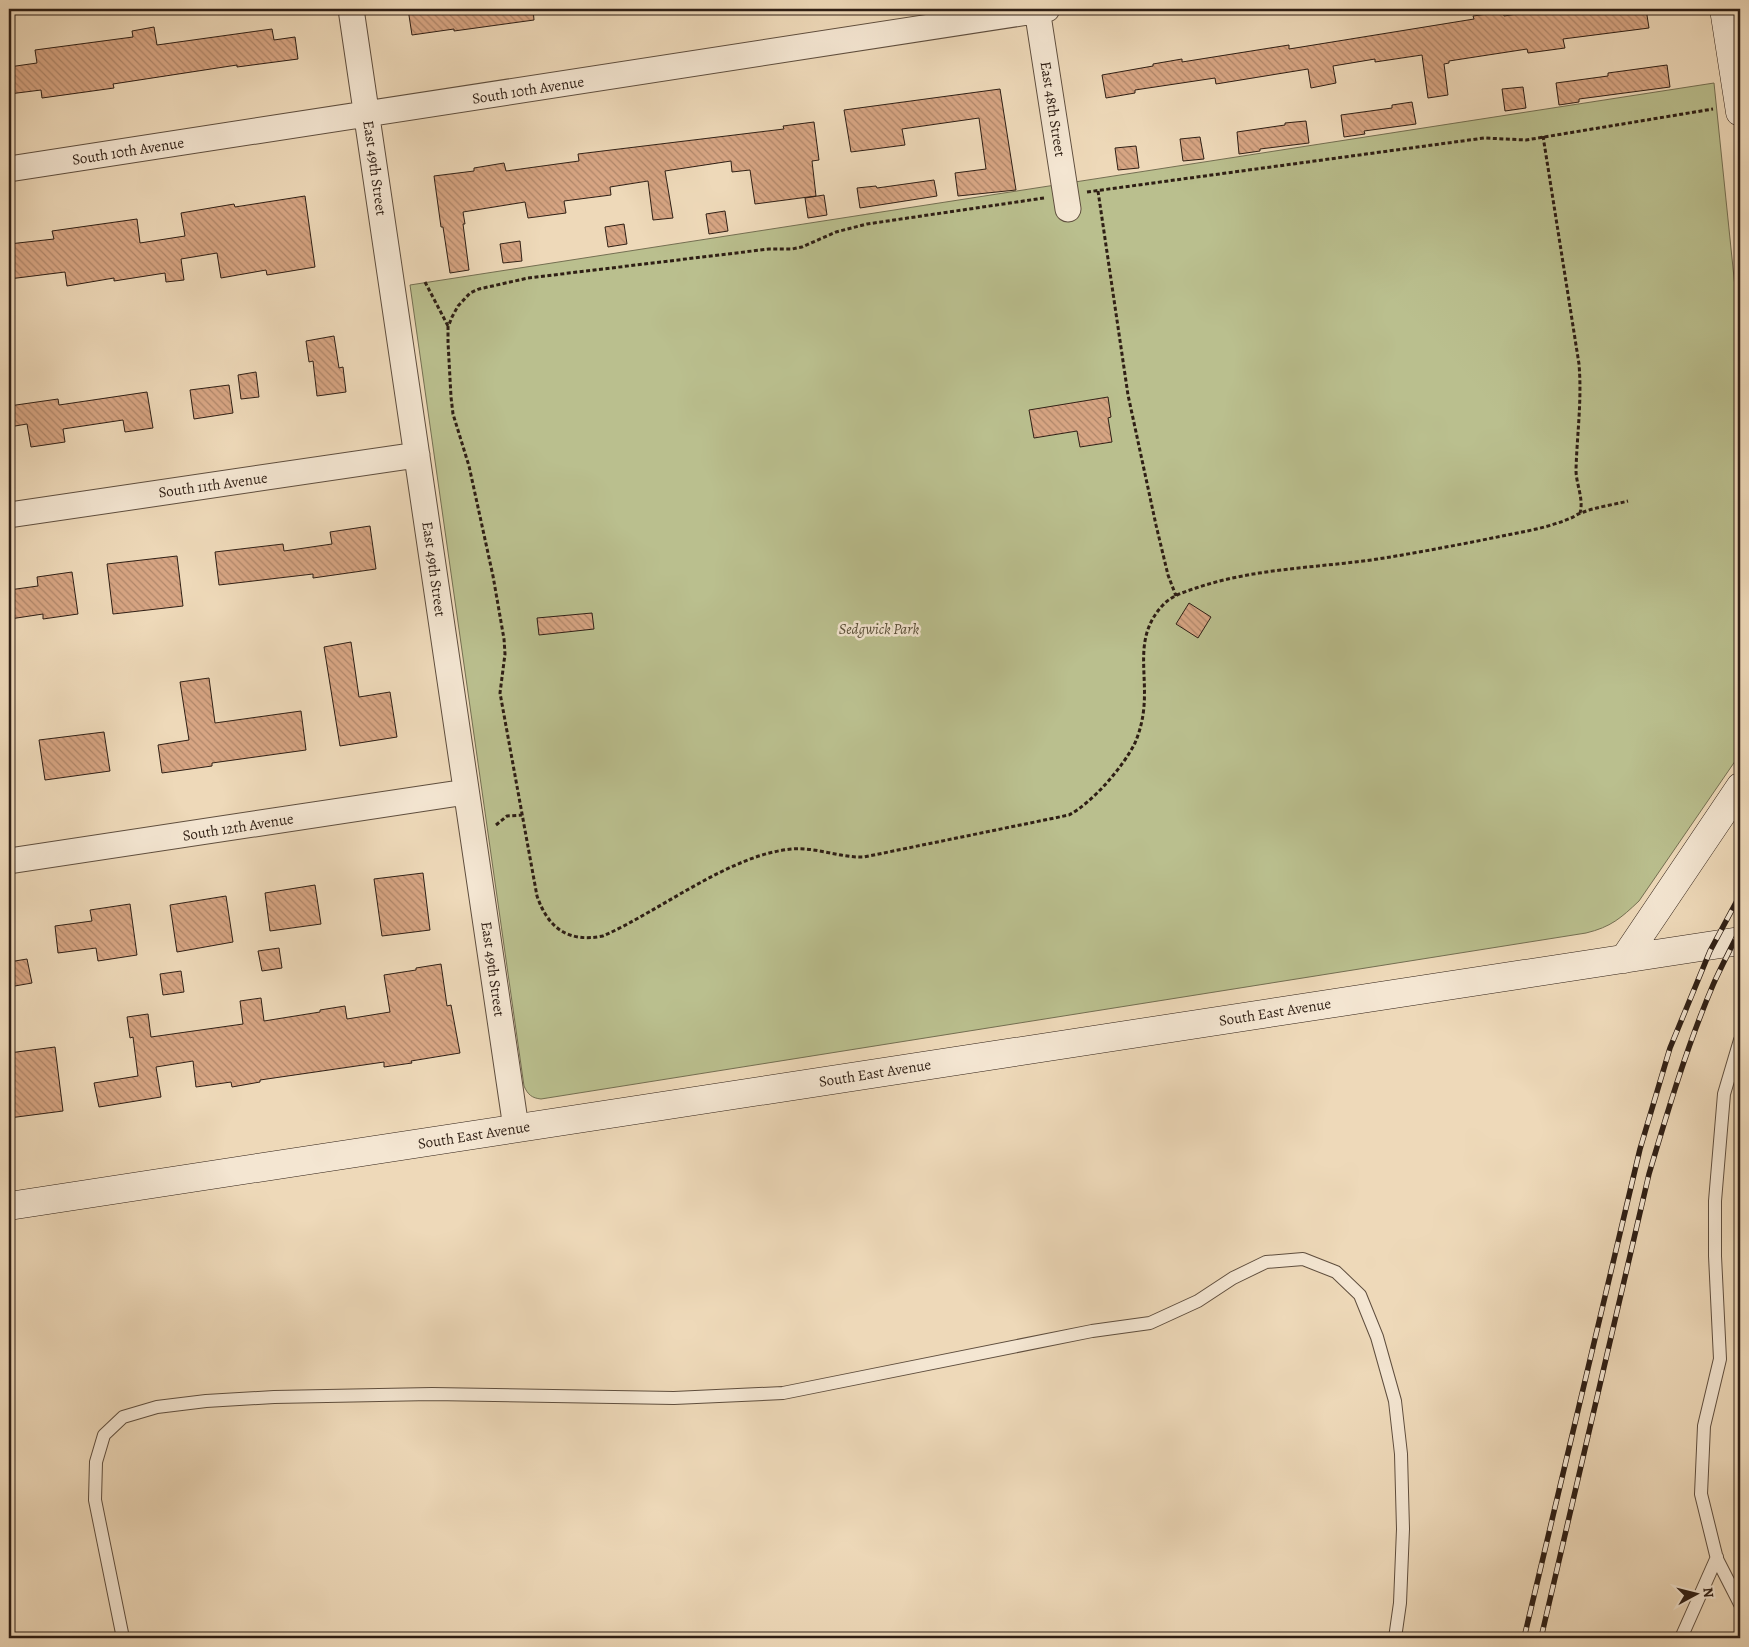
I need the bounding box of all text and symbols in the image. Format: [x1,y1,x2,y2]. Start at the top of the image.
street label: East 48th Street [1036,60,1070,158]
street label: South 10th Avenue [471,71,586,109]
street label: East 49th Street [358,119,392,217]
street label: South 10th Avenue [71,132,186,170]
street label: South 11th Avenue [157,467,269,503]
street label: East 49th Street [417,520,451,618]
park label: Sedgwick Park [839,619,919,639]
street label: South 12th Avenue [181,808,295,846]
street label: East 49th Street [476,920,510,1018]
street label: South East Avenue [1217,993,1333,1031]
street label: South East Avenue [817,1054,933,1092]
street label: South East Avenue [416,1116,532,1154]
north arrow [1672,1570,1722,1620]
text: N [1698,1586,1718,1599]

